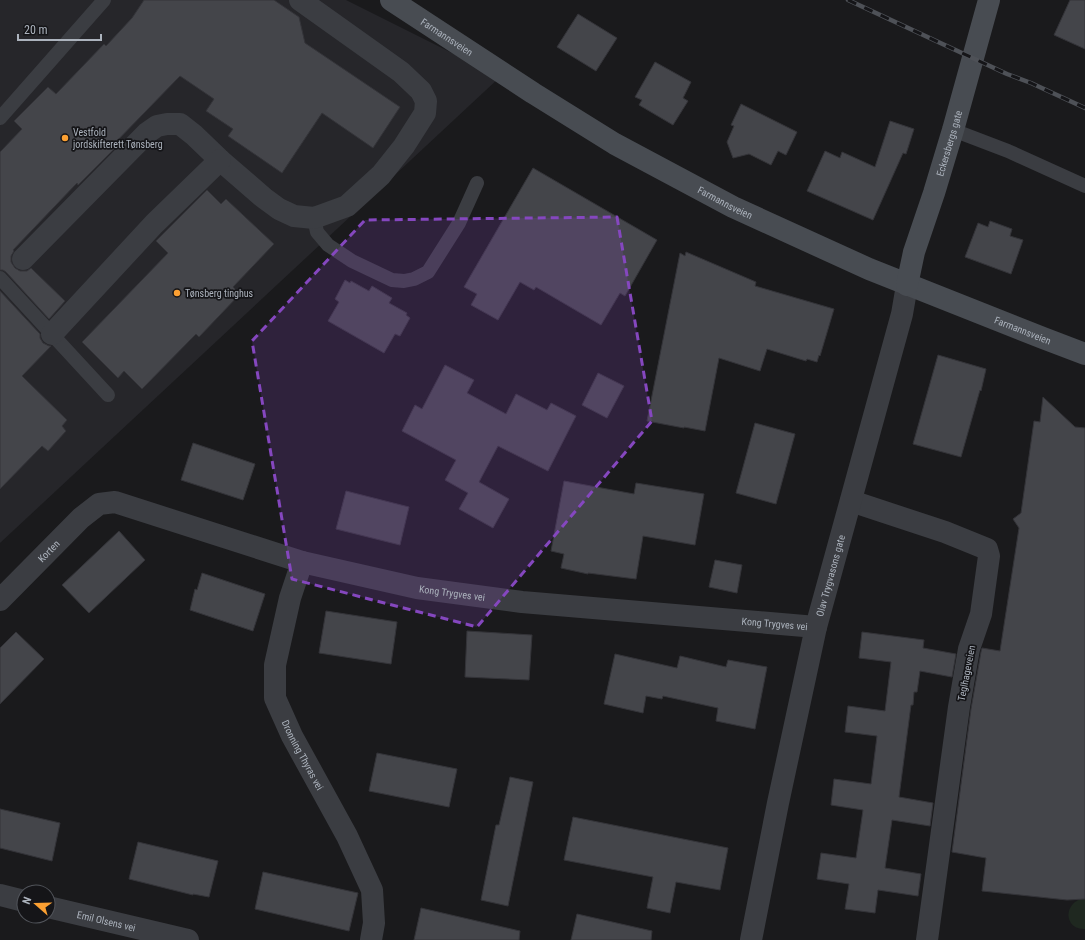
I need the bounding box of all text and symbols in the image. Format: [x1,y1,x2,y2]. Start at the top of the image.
scale bar [18,16,101,42]
street label: Farmannsveien [419,16,475,58]
text: 20 m [24,23,48,37]
street label: Eckersbergs gate [934,109,964,178]
place label: Vestfold jordskifterett Tønsberg [72,127,163,150]
marker: Vestfold jordskifterett Tønsberg [60,133,70,143]
street label: Farmannsveien [696,184,754,221]
marker: Tønsberg tinghus [172,288,182,298]
place label: Tønsberg tinghus [185,288,254,299]
street label: Farmannsveien [993,314,1053,347]
street label: Olav Trygvasons gate [814,533,847,618]
street label: Korten [36,538,62,564]
street label: Kong Trygves vei [419,583,486,603]
street label: Kong Trygves vei [741,616,808,632]
street label: Teglhageveien [956,644,977,702]
street label: Dronning Thyras vei [280,718,326,792]
north arrow [16,884,56,924]
text: N [20,895,34,906]
street label: Emil Olsens vei [76,909,137,933]

